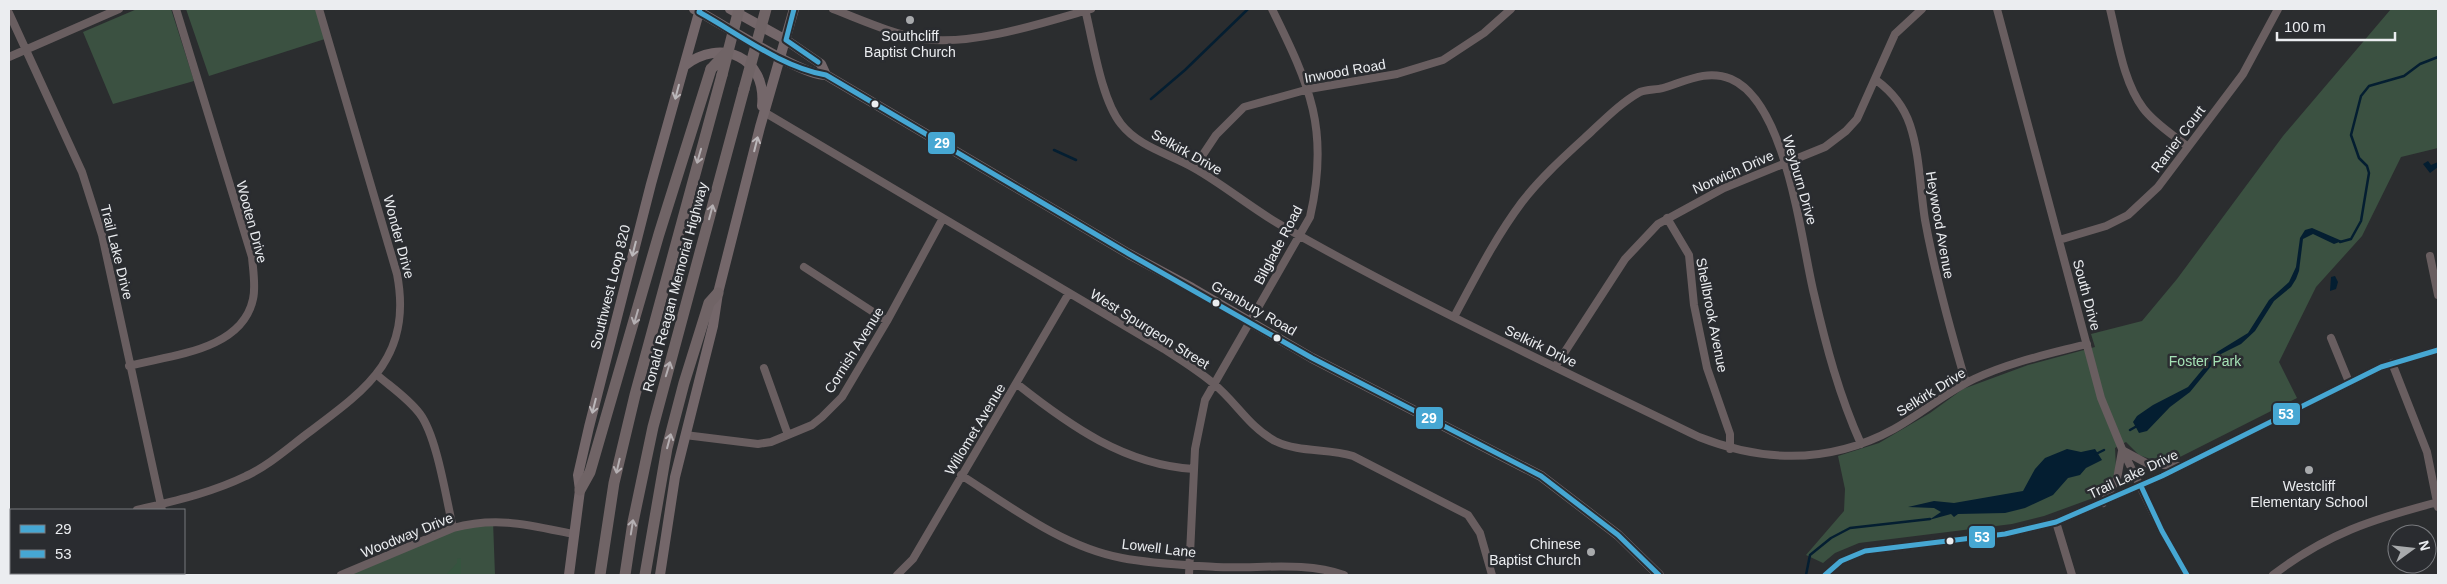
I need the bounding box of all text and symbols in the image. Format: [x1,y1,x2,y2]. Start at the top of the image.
scale bar [2277,10,2394,42]
marker: Southcliff Baptist Church [904,14,916,26]
text: 100 m [2284,18,2326,35]
place label: Southcliff Baptist Church [864,28,956,60]
street label: Inwood Road [1303,56,1387,86]
one-way arrow [671,84,681,100]
unlabelled marker [870,99,880,109]
street label: Ranier Court [2148,102,2208,176]
street label: Selkirk Drive [1149,126,1225,178]
line badge: 29 [927,131,956,155]
street label: Weyburn Drive [1780,133,1820,227]
text: 29 [934,135,950,151]
one-way arrow [752,137,761,153]
street label: Norwich Drive [1690,147,1776,197]
one-way arrow [694,148,704,164]
street label: Heywood Avenue [1923,170,1957,280]
street label: Wooten Drive [233,179,271,265]
street label: Ronald Reagan Memorial Highway [639,180,711,394]
street label: Wonder Drive [380,194,418,280]
street label: Trail Lake Drive [97,203,137,301]
street label: Bilglade Road [1250,203,1306,287]
one-way arrow [706,204,716,220]
street label: Southwest Loop 820 [587,223,633,351]
one-way arrow [629,241,638,257]
street label: Shellbrook Avenue [1693,256,1731,374]
street label: South Drive [2070,258,2104,333]
street label: Granbury Road [1209,277,1299,339]
street label: West Spurgeon Street [1087,286,1213,372]
unlabelled marker [1211,298,1221,308]
street label: Cornish Avenue [821,304,887,396]
one-way arrow [630,308,640,324]
street label: Selkirk Drive [1502,322,1580,371]
unlabelled marker [1272,333,1282,343]
park label: Foster Park [2169,353,2242,369]
one-way arrow [664,361,674,377]
street label: Selkirk Drive [1893,364,1969,420]
street label: Willomet Avenue [941,380,1009,478]
one-way arrow [589,398,598,414]
line badge: 53 [2272,402,2301,426]
line badge: 29 [1415,406,1444,430]
text: 53 [2278,406,2294,422]
text: 29 [1421,410,1437,426]
one-way arrow [664,434,674,450]
street label: Trail Lake Drive [2085,446,2181,502]
one-way arrow [613,457,622,473]
marker: Westcliff Elementary School [2303,464,2315,476]
place label: Westcliff Elementary School [2250,478,2368,510]
legend [10,509,185,574]
street label: Woodway Drive [359,509,456,561]
one-way arrow [627,519,637,535]
text: 29 [55,520,72,537]
north arrow [2387,524,2437,574]
line badge: 53 [1968,525,1996,549]
text: 53 [1974,529,1990,545]
street label: Lowell Lane [1121,536,1197,561]
place label: Chinese Baptist Church [1489,536,1581,568]
unlabelled marker [1945,536,1955,546]
text: N [2416,539,2434,553]
text: 53 [55,545,72,562]
marker: Chinese Baptist Church [1585,546,1597,558]

